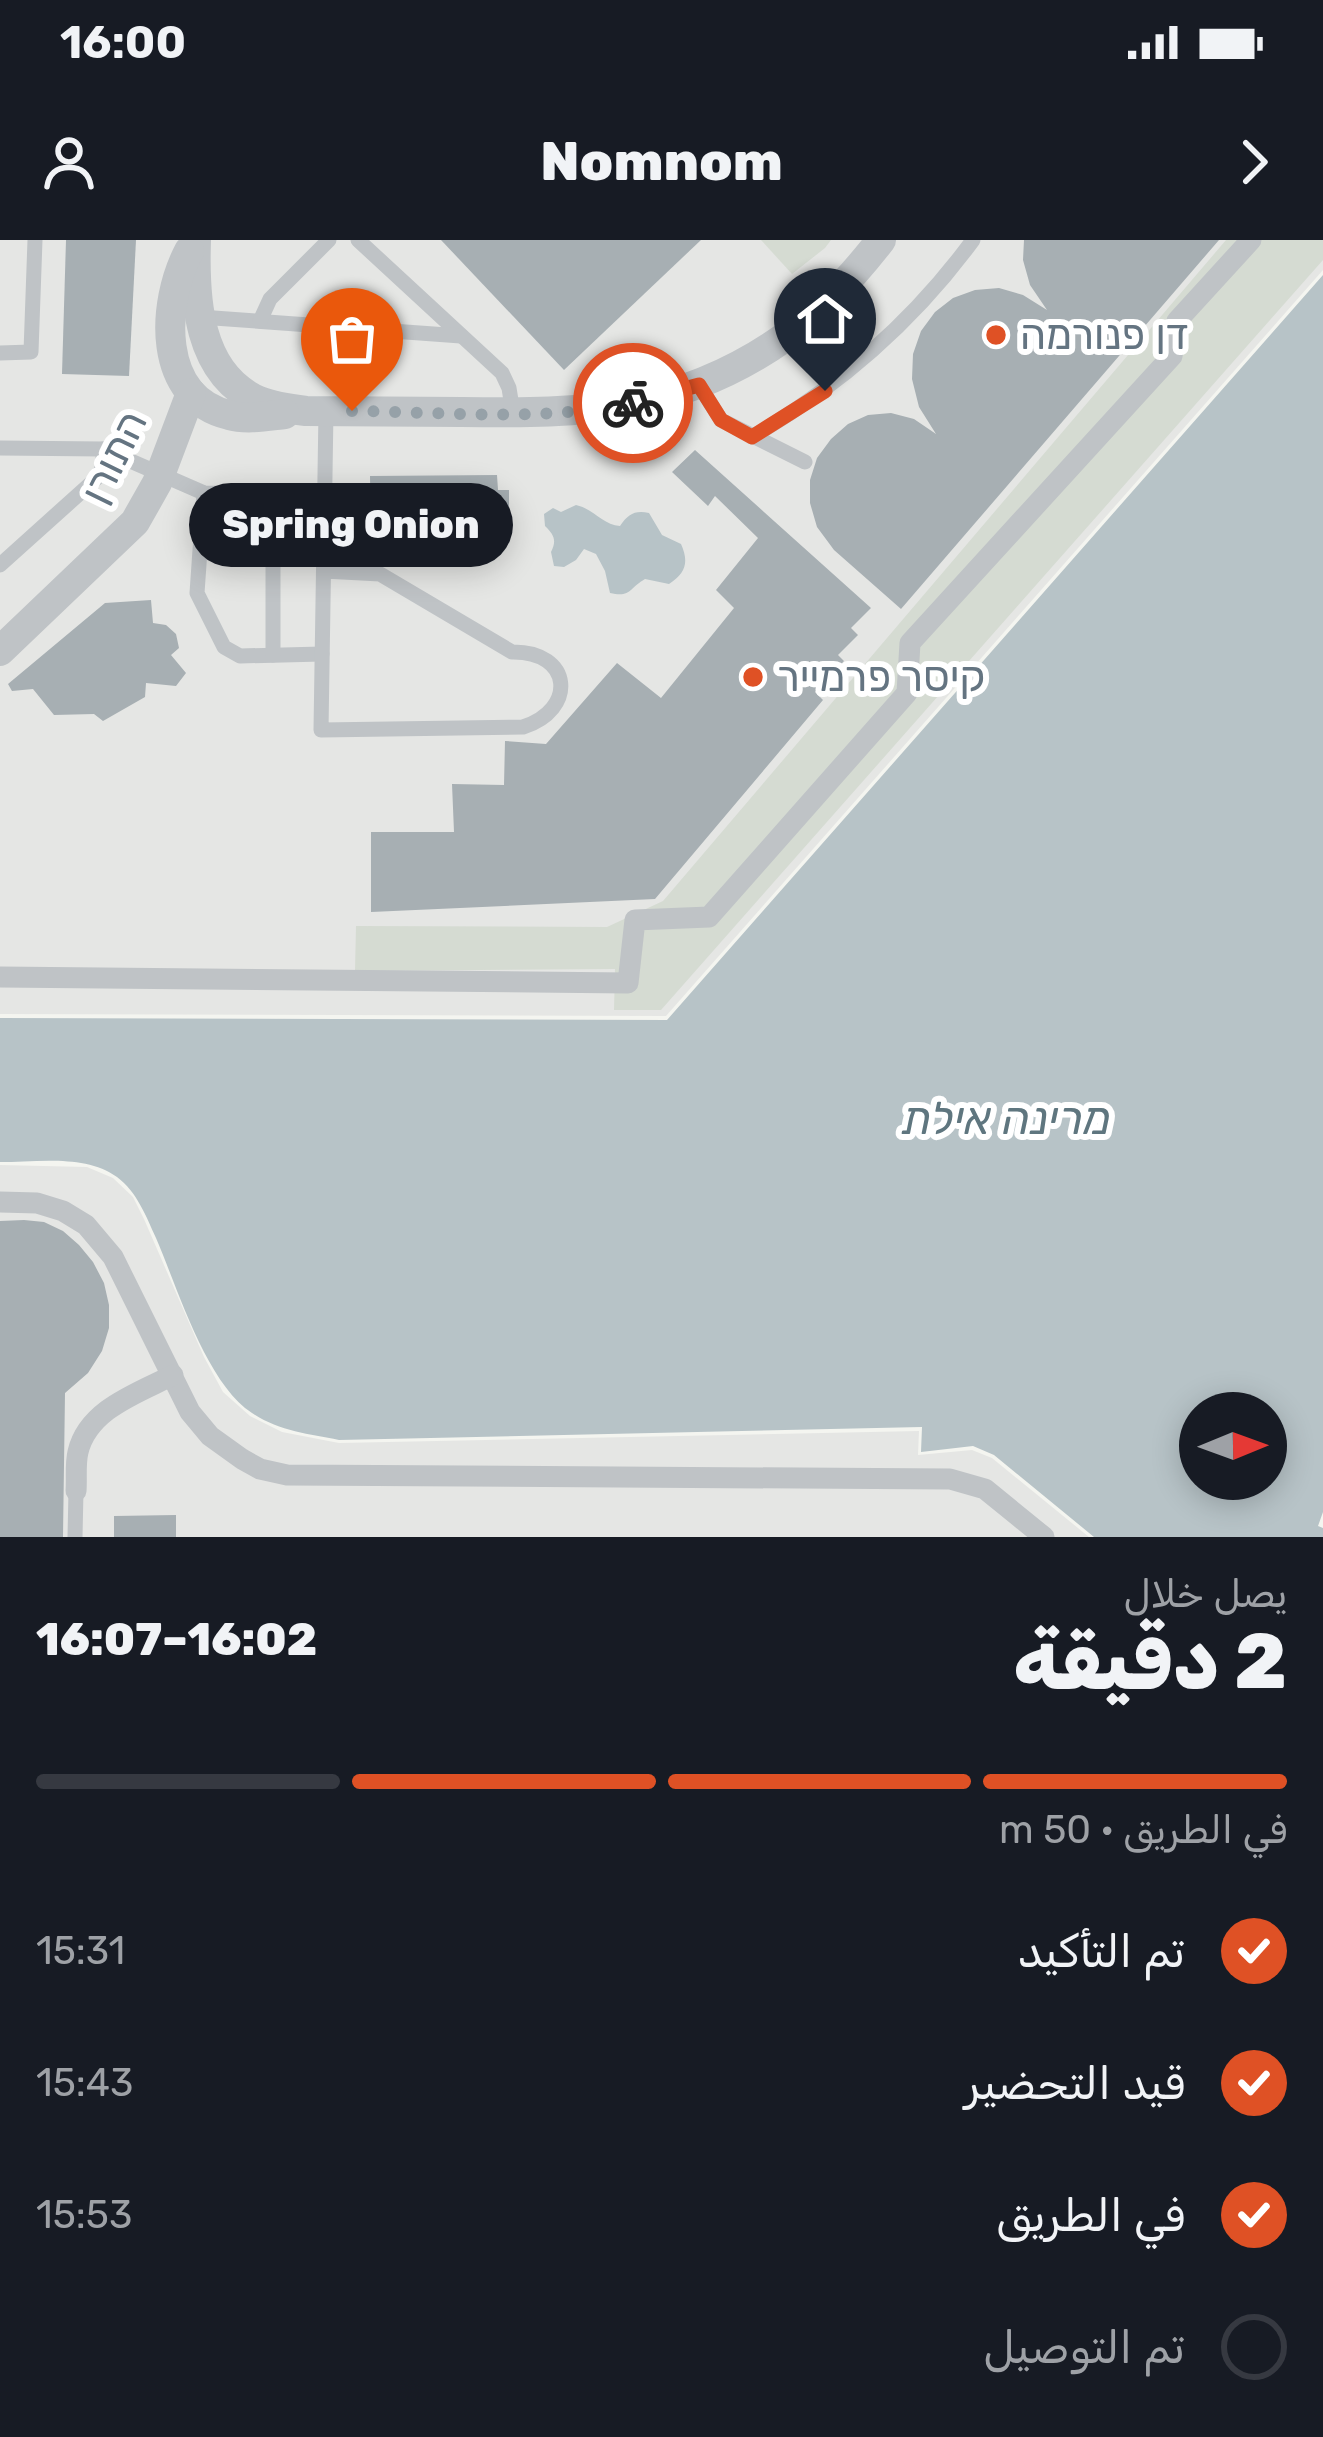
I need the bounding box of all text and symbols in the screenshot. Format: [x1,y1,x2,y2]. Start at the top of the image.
text: 16:00 [60,16,186,69]
icon: person [36,129,102,195]
icon: forward [1221,129,1287,195]
text: Nomnom [540,130,783,194]
pin [774,268,876,391]
icon: home [792,286,858,352]
pin [301,288,403,411]
icon: bag [319,306,385,372]
place label: דן פנורמה [1020,310,1189,360]
marker: דן פנורמה [983,322,1009,348]
courier [573,343,693,463]
icon: bike [600,370,666,436]
street label: התורן [70,402,158,512]
callout: Spring Onion [190,483,514,567]
text: Spring Onion [222,502,480,548]
place label: קיסר פרמייר [777,652,986,702]
marker: קיסר פרמייר [740,664,766,690]
water label: מרינה אילת [901,1092,1111,1145]
north arrow [1179,1392,1287,1500]
map controls [1179,1392,1287,1500]
text: يصل خلال [1124,1571,1287,1617]
text: 16:02–16:07 [36,1613,317,1666]
text: 2 دقيقة [1013,1615,1287,1708]
text: في الطريق · 50 m [999,1807,1287,1853]
icon: check [1221,1918,1287,1984]
text: تم التأكيد [1017,1925,1185,1978]
text: 15:31 [36,1928,125,1974]
icon: check [1221,2050,1287,2116]
text: قيد التحضير [965,2057,1185,2110]
text: 15:43 [36,2060,134,2106]
icon: check [1221,2182,1287,2248]
text: في الطريق [996,2189,1185,2242]
text: 15:53 [36,2192,132,2238]
text: تم التوصيل [983,2321,1185,2374]

